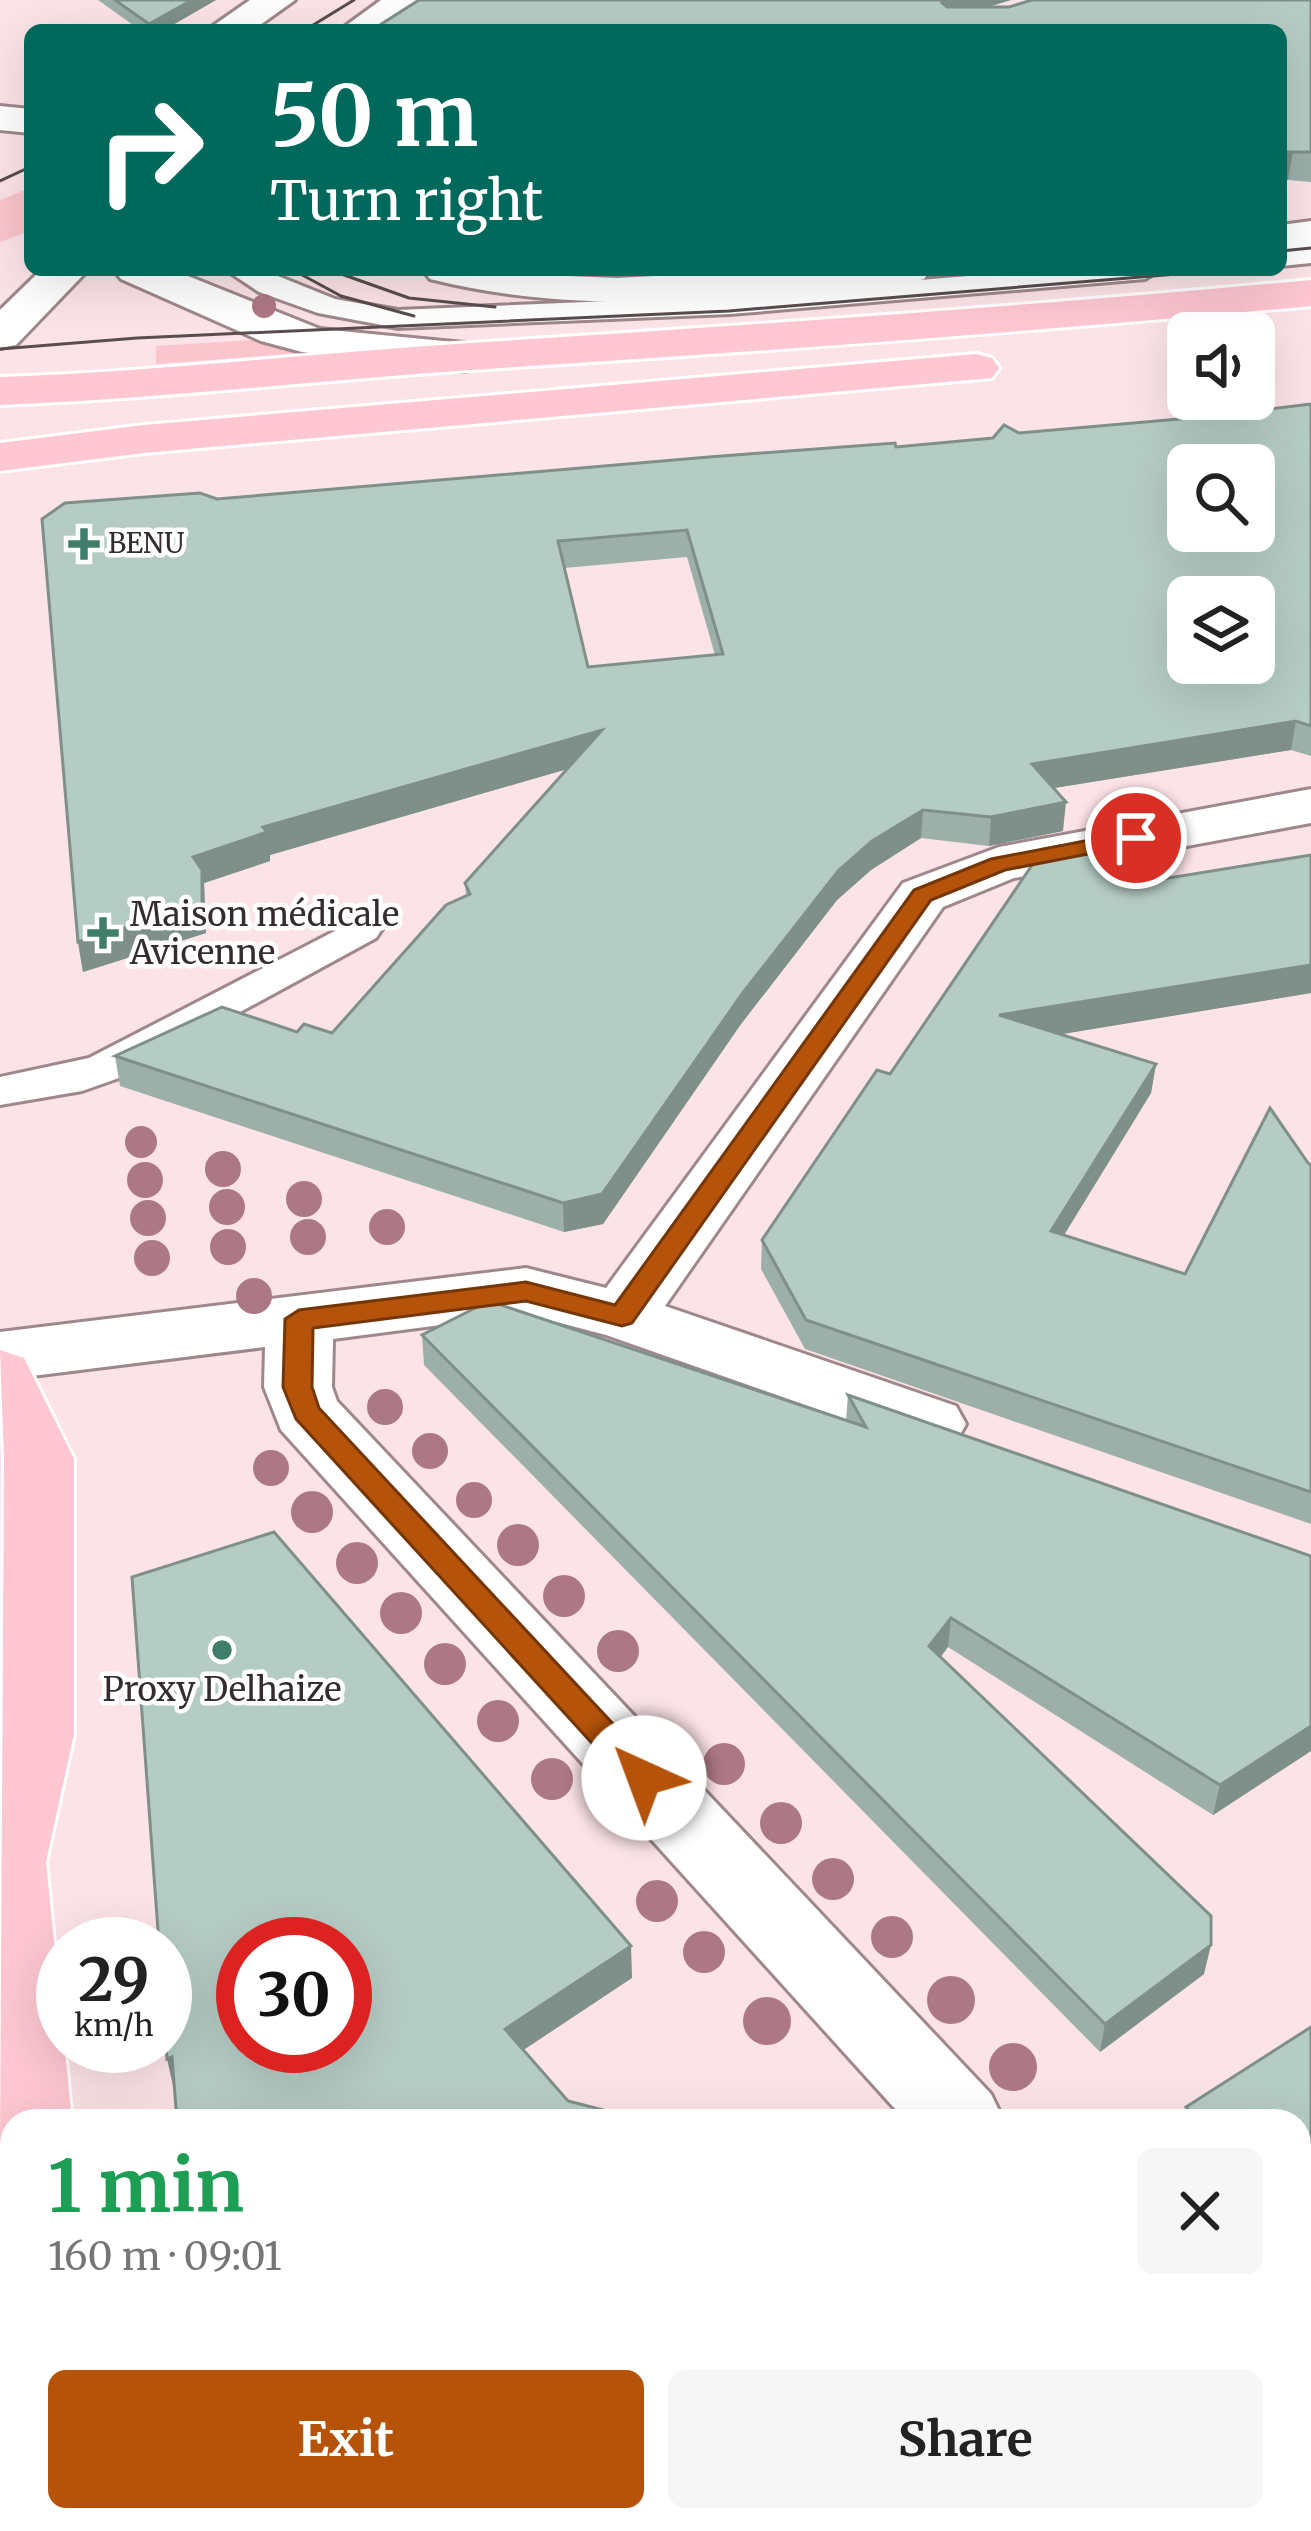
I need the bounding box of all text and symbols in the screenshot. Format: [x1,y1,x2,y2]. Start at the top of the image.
text: 50 m [270,63,478,169]
icon: right [72,72,228,228]
text: Turn right [270,167,543,235]
map controls [1167,312,1275,684]
button: sound [1167,312,1275,420]
button: search [1167,444,1275,552]
place label: BENU [108,526,184,560]
marker: BENU [71,531,97,557]
button: layers [1167,576,1275,684]
pin [1085,787,1187,889]
icon: arrive [1103,805,1169,871]
place label: Maison médicale Avicenne [129,894,399,973]
marker: Maison médicale Avicenne [87,917,119,949]
marker: Proxy Delhaize [209,1637,235,1663]
place label: Proxy Delhaize [103,1669,341,1710]
position arrow [581,1715,707,1841]
speed limit sign: 30 [216,1917,372,2073]
text: 29 [78,1942,150,2017]
text: km/h [74,2006,154,2044]
text: 1 min [48,2141,244,2232]
button: close [1137,2148,1263,2274]
text: 160 m · 09:01 [48,2232,282,2281]
button: Exit [48,2370,644,2508]
button: Share [668,2370,1263,2508]

